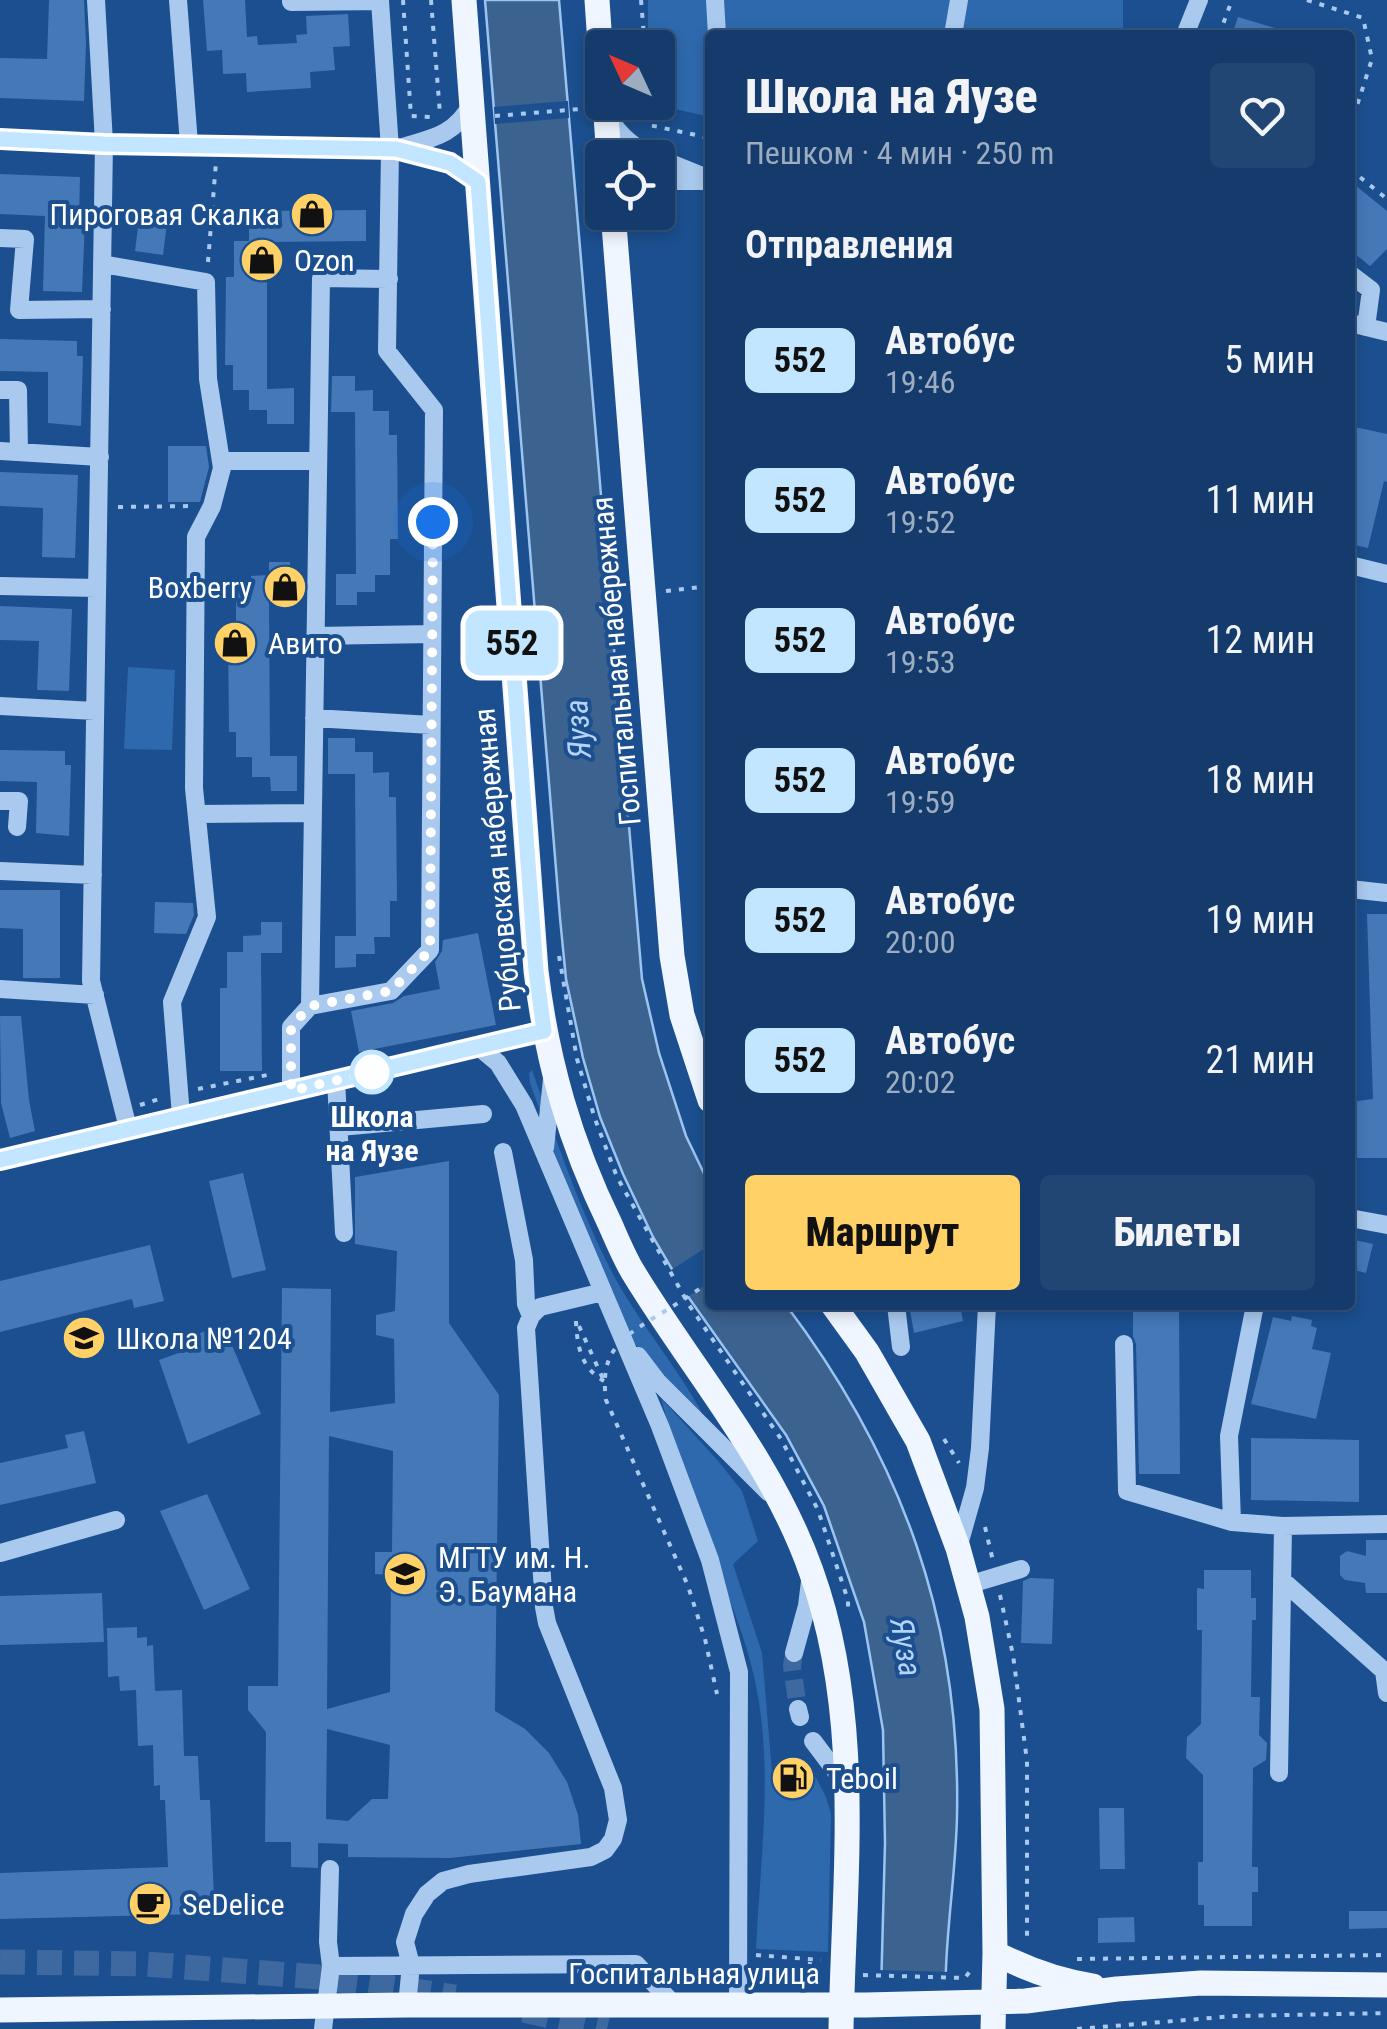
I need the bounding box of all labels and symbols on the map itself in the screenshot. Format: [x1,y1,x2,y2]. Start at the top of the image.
north arrow [585,30,675,120]
shop icon: Пироговая Скалка [289,191,335,237]
place label: Пироговая Скалка [50,197,280,232]
shop icon: Ozon [239,237,285,283]
place label: Ozon [294,243,355,278]
street label: Госпитальная набережная [584,495,648,827]
your location [408,497,458,547]
shop icon: Boxberry [262,564,308,610]
place label: Boxberry [148,570,252,605]
line badge: 552 [454,610,570,676]
shop icon: Авито [212,620,258,666]
place label: Авито [268,626,343,661]
water label: Яуза [557,698,599,761]
street label: Рубцовская набережная [466,707,528,1013]
marker: Школа на Яузе [351,1051,393,1093]
place label: Школа на Яузе [326,1099,419,1168]
school or university icon: Школа №1204 [61,1315,107,1361]
place label: Школа №1204 [116,1321,292,1356]
place label: МГТУ им. Н. Э. Баумана [438,1540,590,1609]
school or university icon: МГТУ им. Н. Э. Баумана [382,1551,428,1597]
water label: Яуза [882,1614,930,1679]
fuel station icon: Teboil [770,1755,816,1801]
place label: Teboil [826,1761,898,1796]
cafe icon: SeDelice [127,1881,173,1927]
place label: SeDelice [182,1887,285,1922]
street label: Госпитальная улица [568,1956,820,1991]

